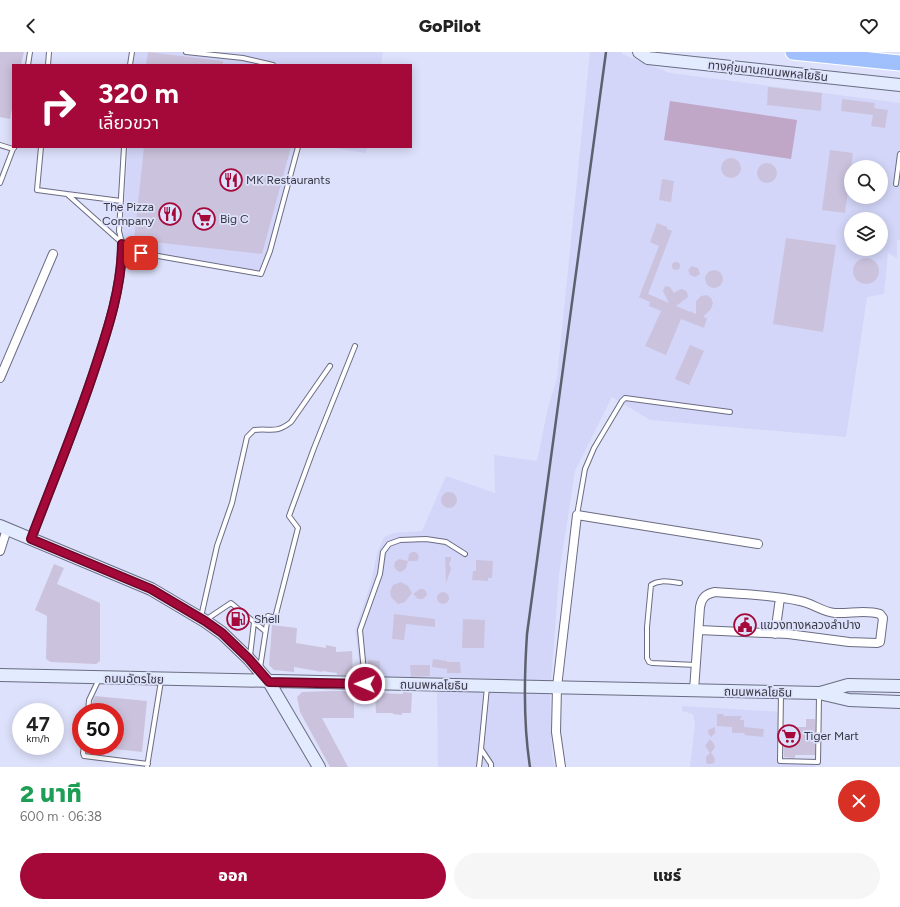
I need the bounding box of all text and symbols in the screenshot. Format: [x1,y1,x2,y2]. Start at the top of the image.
icon: back [20,15,42,37]
text: GoPilot [419,15,481,37]
icon: heart [858,15,880,37]
street label: ทางคู่ขนานถนนพหลโยธิน [707,58,829,84]
text: 320 m [98,76,179,110]
icon: right [32,80,84,132]
text: เลี้ยวขวา [98,112,159,134]
map controls [844,160,888,256]
button: search [844,160,888,204]
restaurant icon: MK Restaurants [218,167,244,193]
place label: MK Restaurants [246,173,331,187]
place label: The Pizza Company [102,200,155,228]
restaurant icon: The Pizza Company [157,201,183,227]
supermarket icon: Big C [191,206,217,232]
place label: Big C [220,212,249,226]
button: layers [844,212,888,256]
pin [124,236,158,270]
icon: arrive [130,242,152,264]
fuel station icon: Shell [225,606,251,632]
place label: Shell [254,612,280,626]
public building icon: แขวงทางหลวงลำปาง [732,612,758,638]
place label: แขวงทางหลวงลำปาง [760,618,861,632]
position arrow [344,663,386,705]
street label: ถนนฉัตรไชย [104,671,164,687]
street label: ถนนพหลโยธิน [400,677,468,693]
street label: ถนนพหลโยธิน [724,684,792,700]
speed limit sign: 50 [72,703,124,755]
text: 47 [26,712,50,736]
supermarket icon: Tiger Mart [776,723,802,749]
place label: Tiger Mart [804,729,859,743]
text: km/h [27,732,49,745]
text: 2 นาที [20,779,82,808]
button: close [838,780,880,822]
text: 600 m · 06:38 [20,809,102,824]
button: ออก [20,853,446,899]
button: แชร์ [454,853,880,899]

